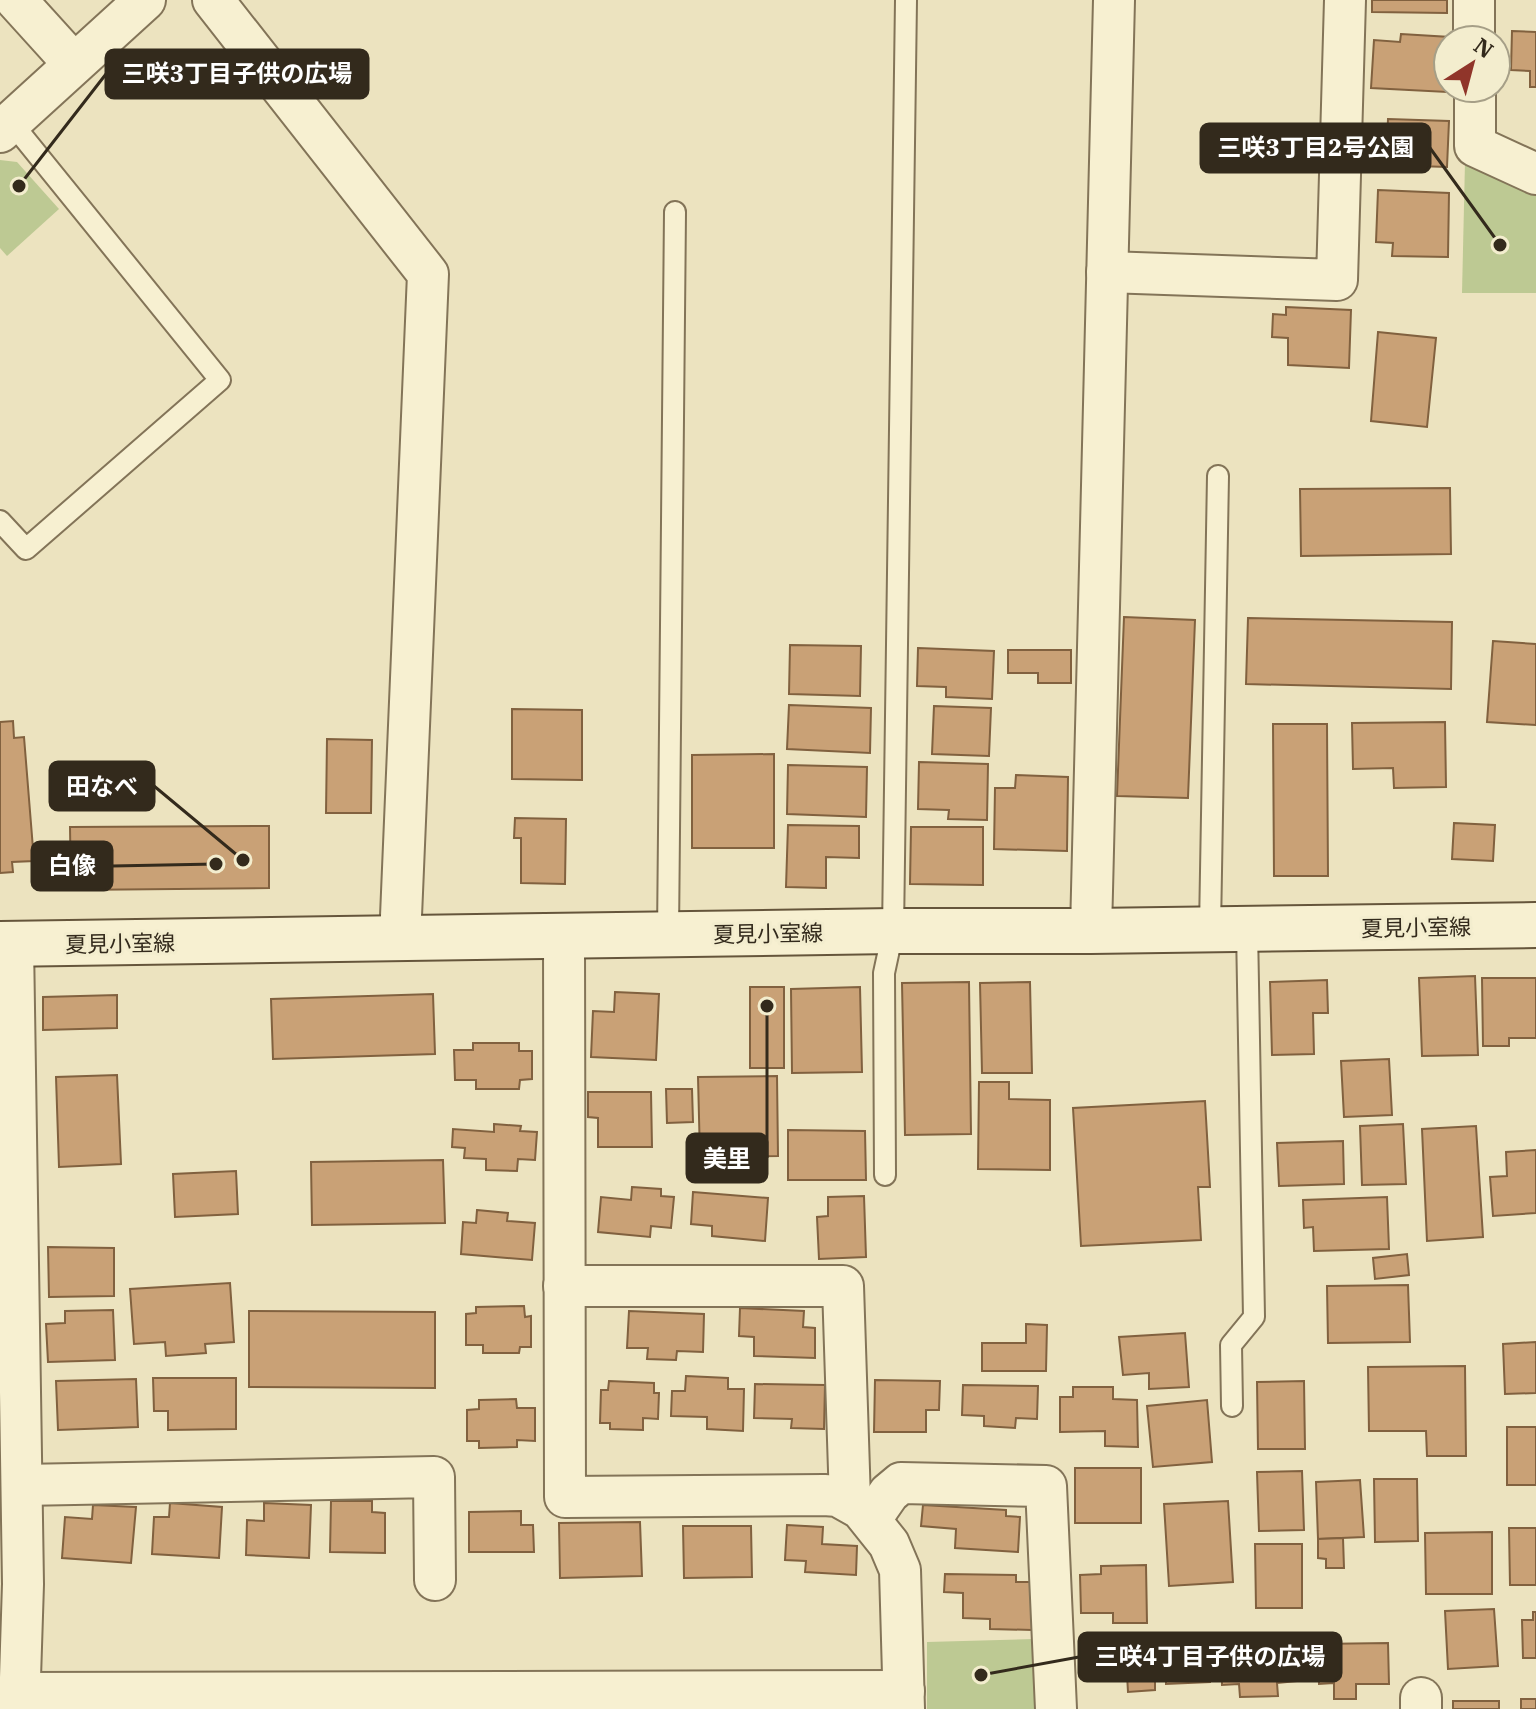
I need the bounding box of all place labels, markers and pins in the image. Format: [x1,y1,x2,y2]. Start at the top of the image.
callout: 三咲3丁目子供の広場 [106,50,368,98]
callout: 三咲3丁目2号公園 [1201,124,1430,172]
callout: 田なべ [50,762,154,810]
callout: 白像 [32,842,112,890]
callout: 美里 [687,1134,767,1182]
callout: 三咲4丁目子供の広場 [1079,1633,1341,1681]

